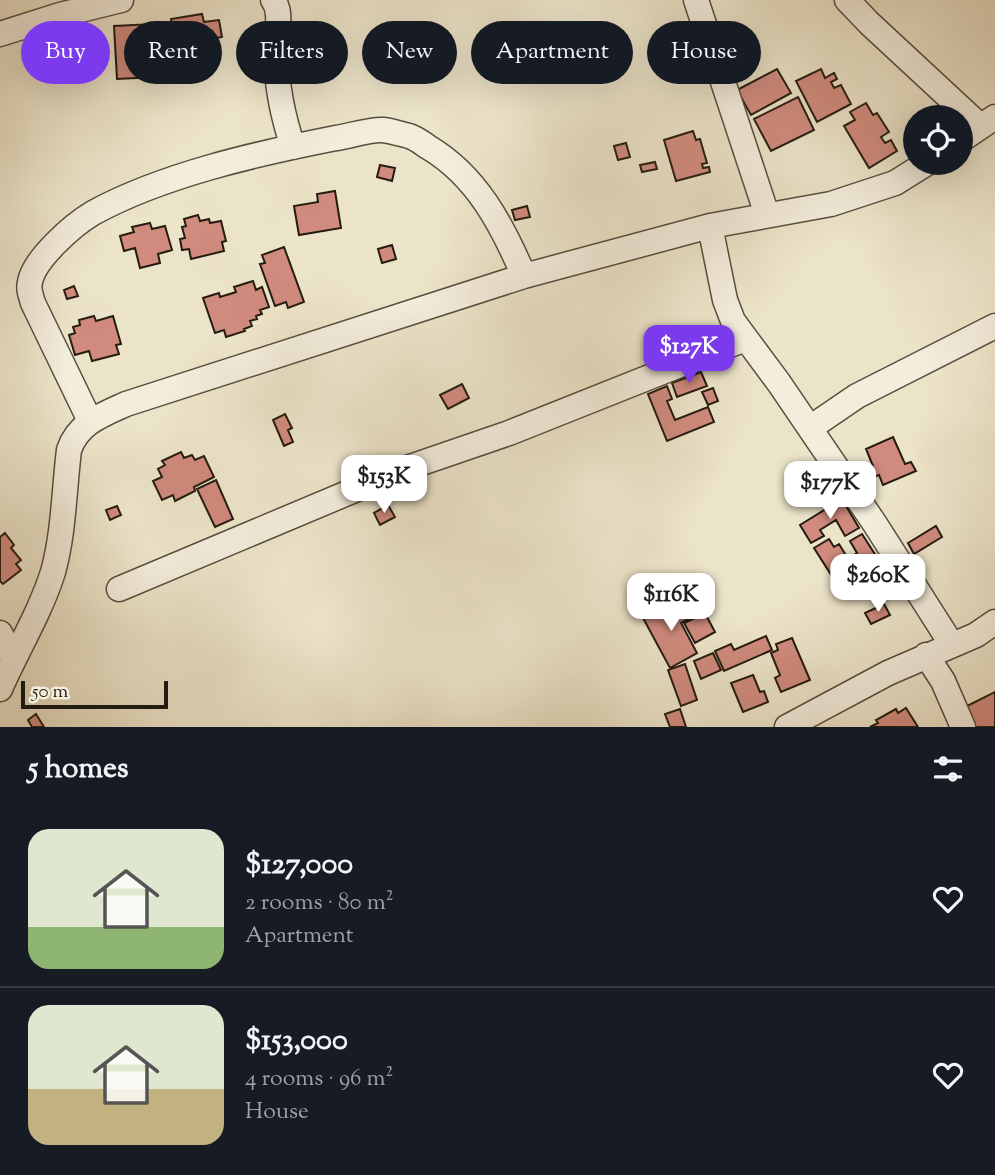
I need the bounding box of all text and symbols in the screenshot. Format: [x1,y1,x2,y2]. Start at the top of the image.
chip: Buy [21,21,110,84]
chip: Rent [124,21,222,84]
chip: Filters [236,21,348,84]
chip: New [362,21,457,84]
chip: Apartment [471,21,633,84]
chip: House [647,21,761,84]
map controls [903,105,973,175]
button: locate [903,105,973,175]
pin: $127K [640,326,738,385]
text: $127K [659,331,719,364]
pin: $153K [335,456,433,515]
text: $153K [357,461,411,494]
pin: $177K [781,462,879,521]
text: $177K [800,467,860,500]
pin: $260K [829,554,927,614]
text: $260K [846,560,910,593]
pin: $116K [622,574,720,633]
text: $116K [643,579,699,612]
scale bar [21,678,168,710]
text: 50 m [32,679,68,706]
text: 5 homes [28,748,129,791]
icon: filters [929,750,967,788]
text: $127,000 [245,844,353,887]
icon: home [84,857,168,941]
icon: heart [929,880,967,918]
text: 2 rooms · 80 m² [245,887,393,920]
text: Apartment [245,920,354,953]
text: $153,000 [245,1020,348,1063]
icon: home [84,1033,168,1117]
icon: heart [929,1056,967,1094]
text: 4 rooms · 96 m² [245,1063,393,1096]
text: House [245,1096,309,1129]

